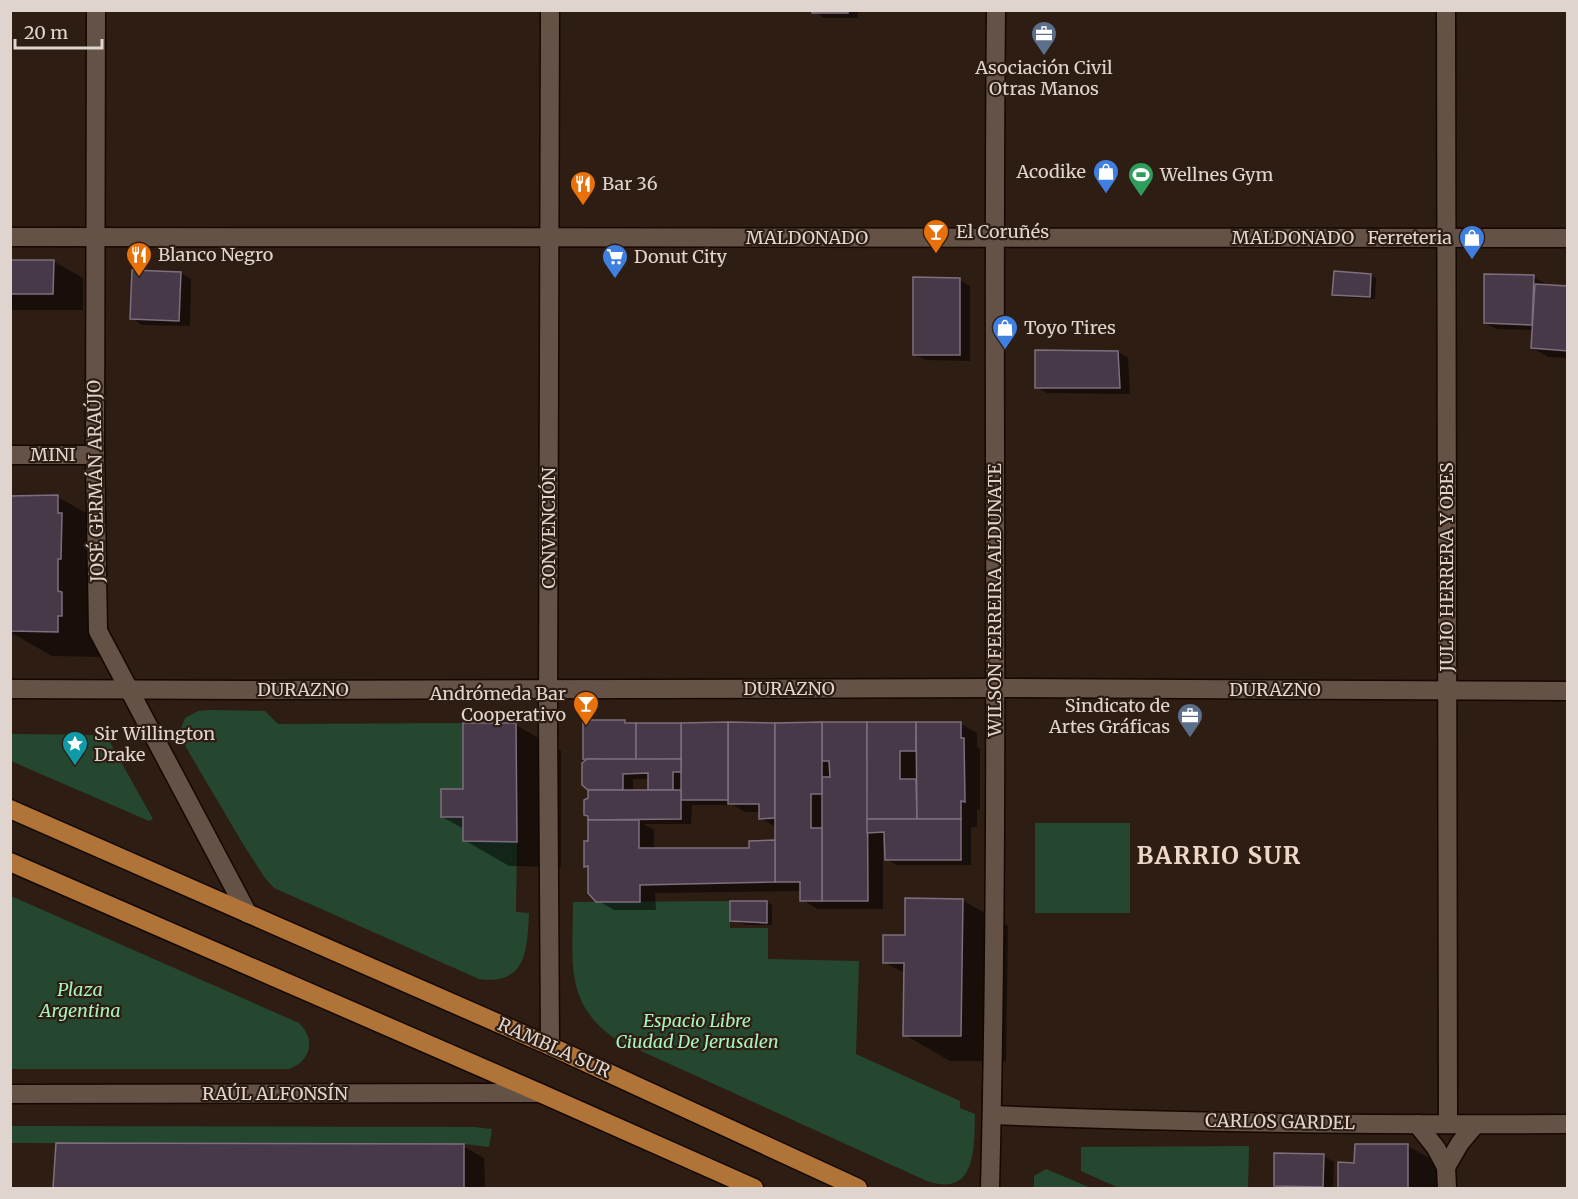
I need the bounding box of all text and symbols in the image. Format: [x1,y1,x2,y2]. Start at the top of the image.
scale bar [15,12,102,50]
office icon: Asociación Civil Otras Manos [1029,19,1059,57]
text: 20 m [24,21,68,44]
place label: Asociación Civil Otras Manos [974,56,1113,100]
shop icon: Acodike [1091,157,1121,195]
place label: Acodike [1015,160,1086,183]
sports icon: Wellnes Gym [1126,160,1156,198]
place label: Wellnes Gym [1159,163,1274,186]
restaurant icon: Bar 36 [568,169,598,207]
place label: Bar 36 [602,172,658,195]
bar icon: El Coruñés [921,217,951,255]
place label: El Coruñés [956,220,1049,243]
shop icon: Ferreteria [1457,223,1487,261]
street label: MALDONADO [746,226,868,249]
street label: MALDONADO [1232,226,1354,249]
place label: Ferreteria [1367,226,1452,249]
restaurant icon: Blanco Negro [124,240,154,278]
supermarket icon: Donut City [600,242,630,280]
place label: Blanco Negro [158,243,273,266]
place label: Donut City [634,245,728,268]
shop icon: Toyo Tires [990,313,1020,351]
place label: Toyo Tires [1024,316,1116,339]
street label: JOSÉ GERMÁN ARAÚJO [82,380,109,583]
street label: MINI [30,443,76,466]
street label: JULIO HERRERA Y OBES [1435,462,1458,673]
street label: WILSON FERREIRA ALDUNATE [983,463,1006,738]
street label: CONVENCIÓN [537,467,560,589]
street label: DURAZNO [743,677,835,700]
street label: DURAZNO [257,678,349,701]
street label: DURAZNO [1229,678,1321,701]
place label: Andrómeda Bar Cooperativo [429,682,566,726]
bar icon: Andrómeda Bar Cooperativo [571,689,601,727]
place label: Sindicato de Artes Gráficas [1048,694,1170,738]
office icon: Sindicato de Artes Gráficas [1175,701,1205,739]
place label: Sir Willington Drake [94,722,215,766]
place icon: Sir Willington Drake [60,729,90,767]
district label: BARRIO SUR [1136,840,1302,871]
park label: Plaza Argentina [37,978,121,1022]
park label: Espacio Libre Ciudad De Jerusalen [615,1009,779,1053]
street label: RAMBLA SUR [494,1012,615,1083]
street label: RAÚL ALFONSÍN [202,1082,348,1105]
street label: CARLOS GARDEL [1205,1109,1355,1134]

